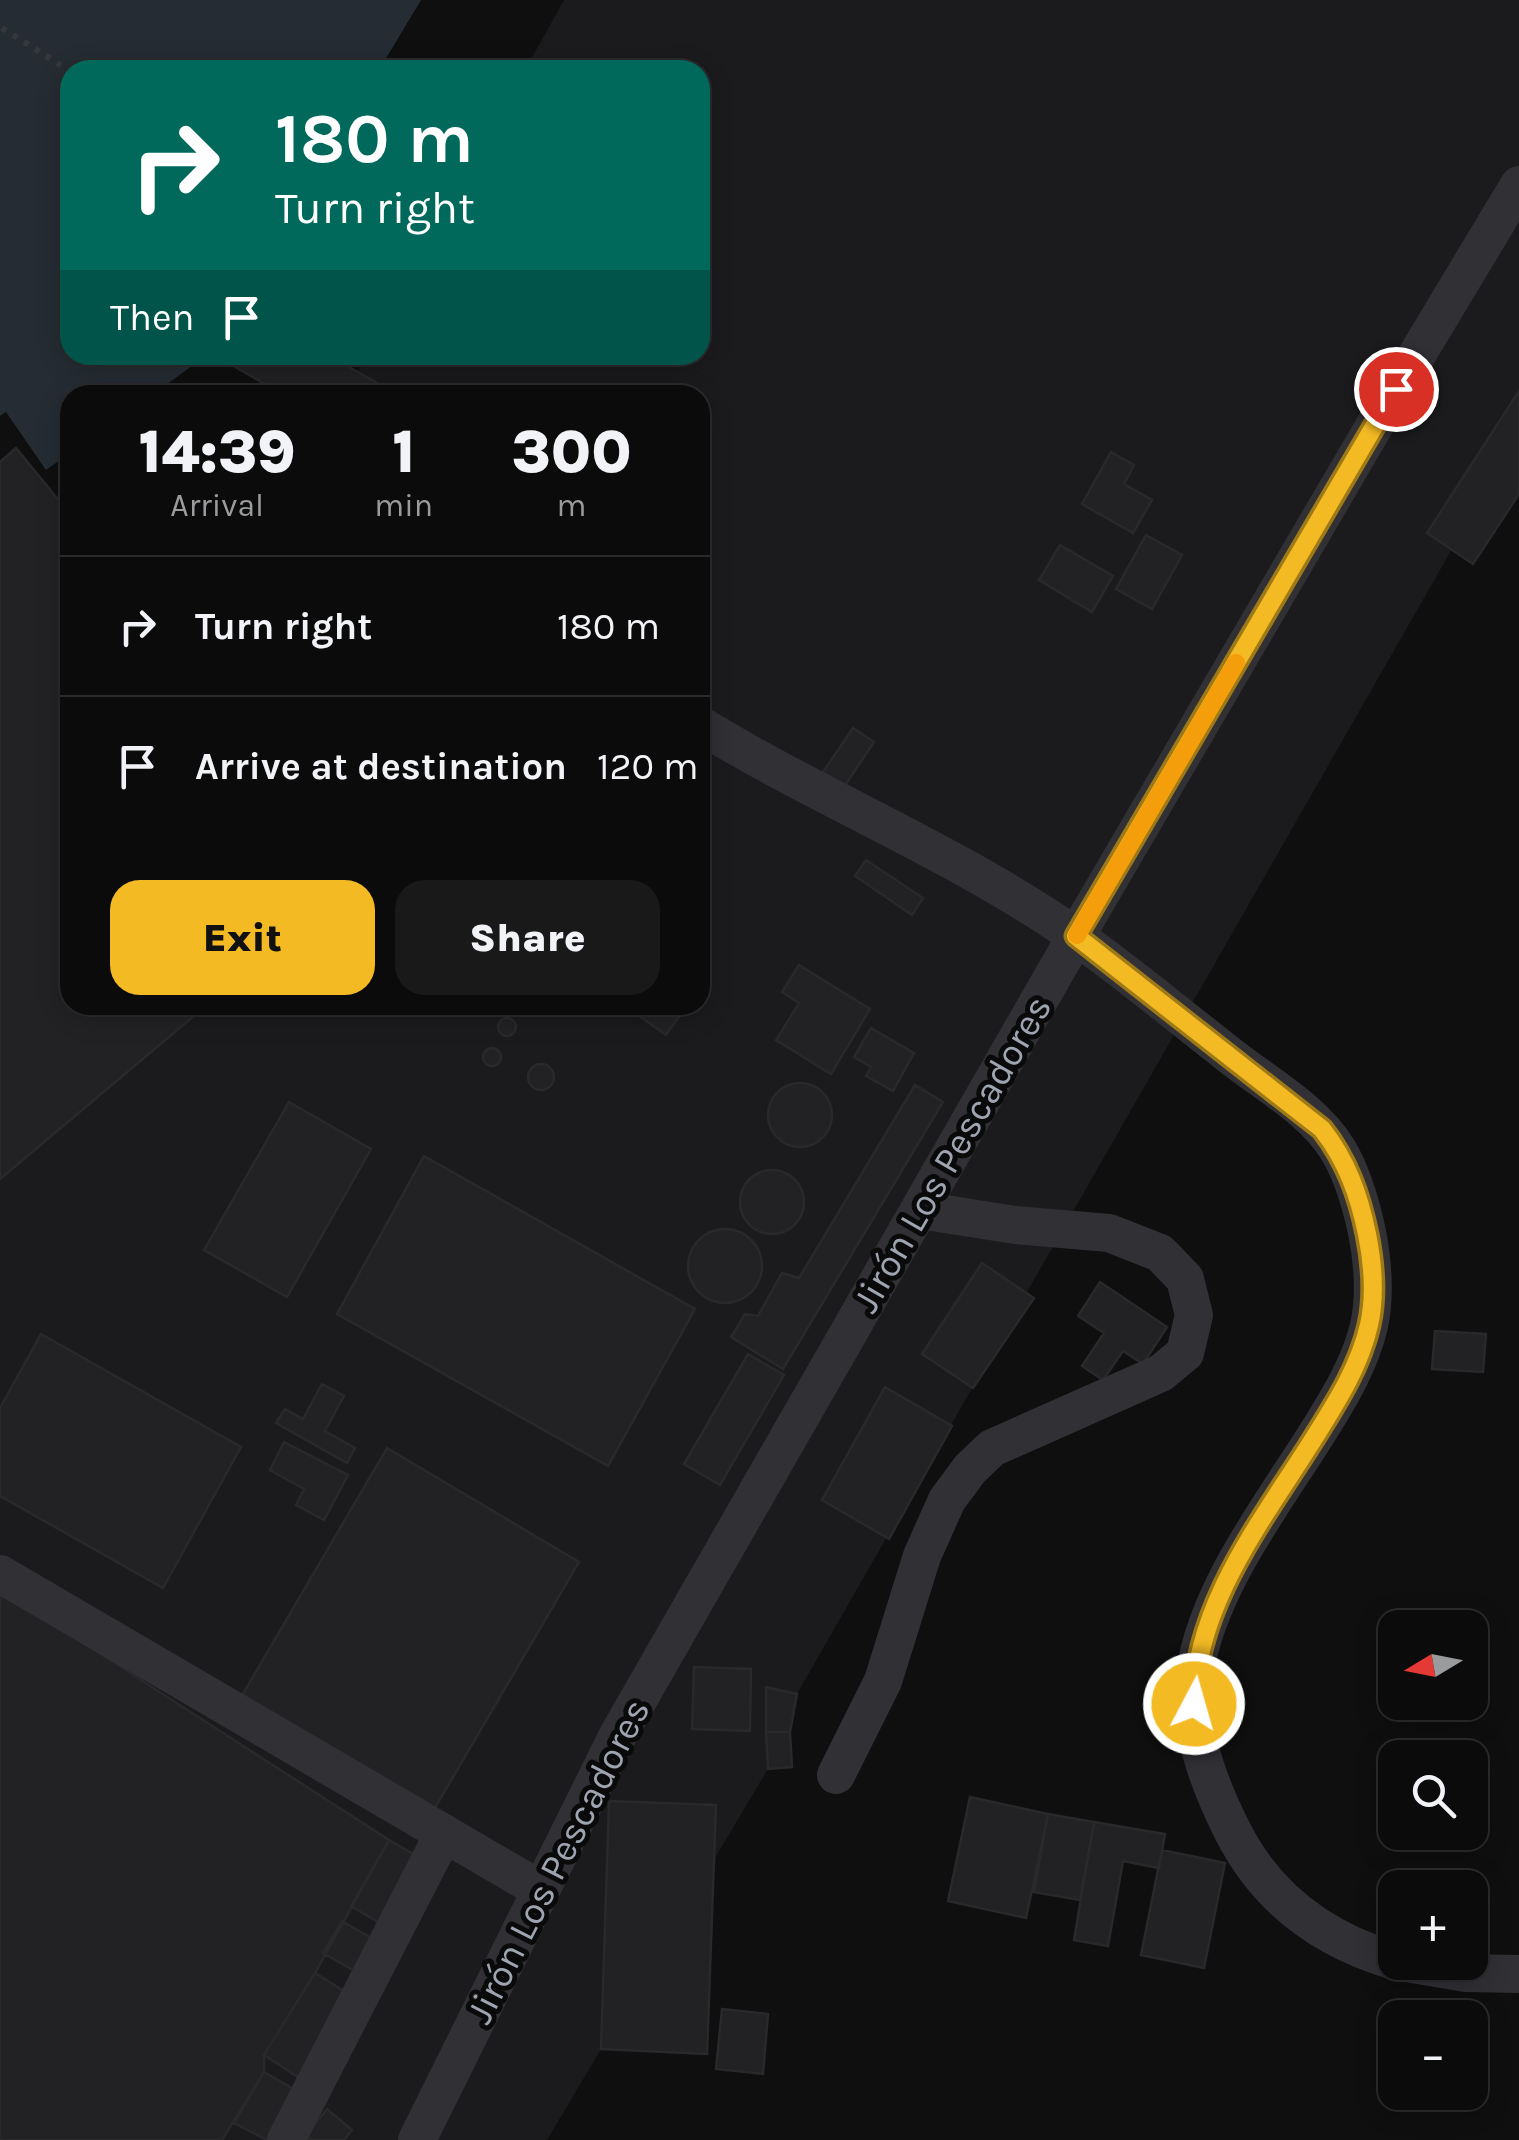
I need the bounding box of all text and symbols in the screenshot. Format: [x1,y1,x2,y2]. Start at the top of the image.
text: 180 m [275,98,474,180]
icon: right [110,100,240,230]
text: Turn right [275,182,475,234]
icon: arrive [214,290,269,345]
text: Then [110,295,194,340]
pin [1354,347,1439,432]
icon: arrive [1369,362,1424,417]
text: 14:39 [138,417,296,487]
text: 1 [392,417,415,487]
text: 300 [511,417,632,487]
text: Arrival [170,487,264,524]
text: min [374,487,433,524]
text: m [557,487,586,524]
icon: right [110,599,165,654]
text: Turn right [195,604,372,649]
text: 180 m [557,604,660,649]
icon: arrive [110,739,165,794]
text: Arrive at destination [195,744,567,789]
text: 120 m [597,744,699,789]
button: Exit [110,880,375,995]
button: Share [395,880,660,995]
street label: Jirón Los Pescadores [843,988,1061,1320]
north arrow [1378,1610,1488,1720]
map controls [1378,1610,1488,2110]
position arrow [1142,1652,1246,1756]
street label: Jirón Los Pescadores [457,1691,659,2031]
button: search [1378,1740,1488,1850]
button: + [1378,1870,1488,1980]
button: − [1378,2000,1488,2110]

